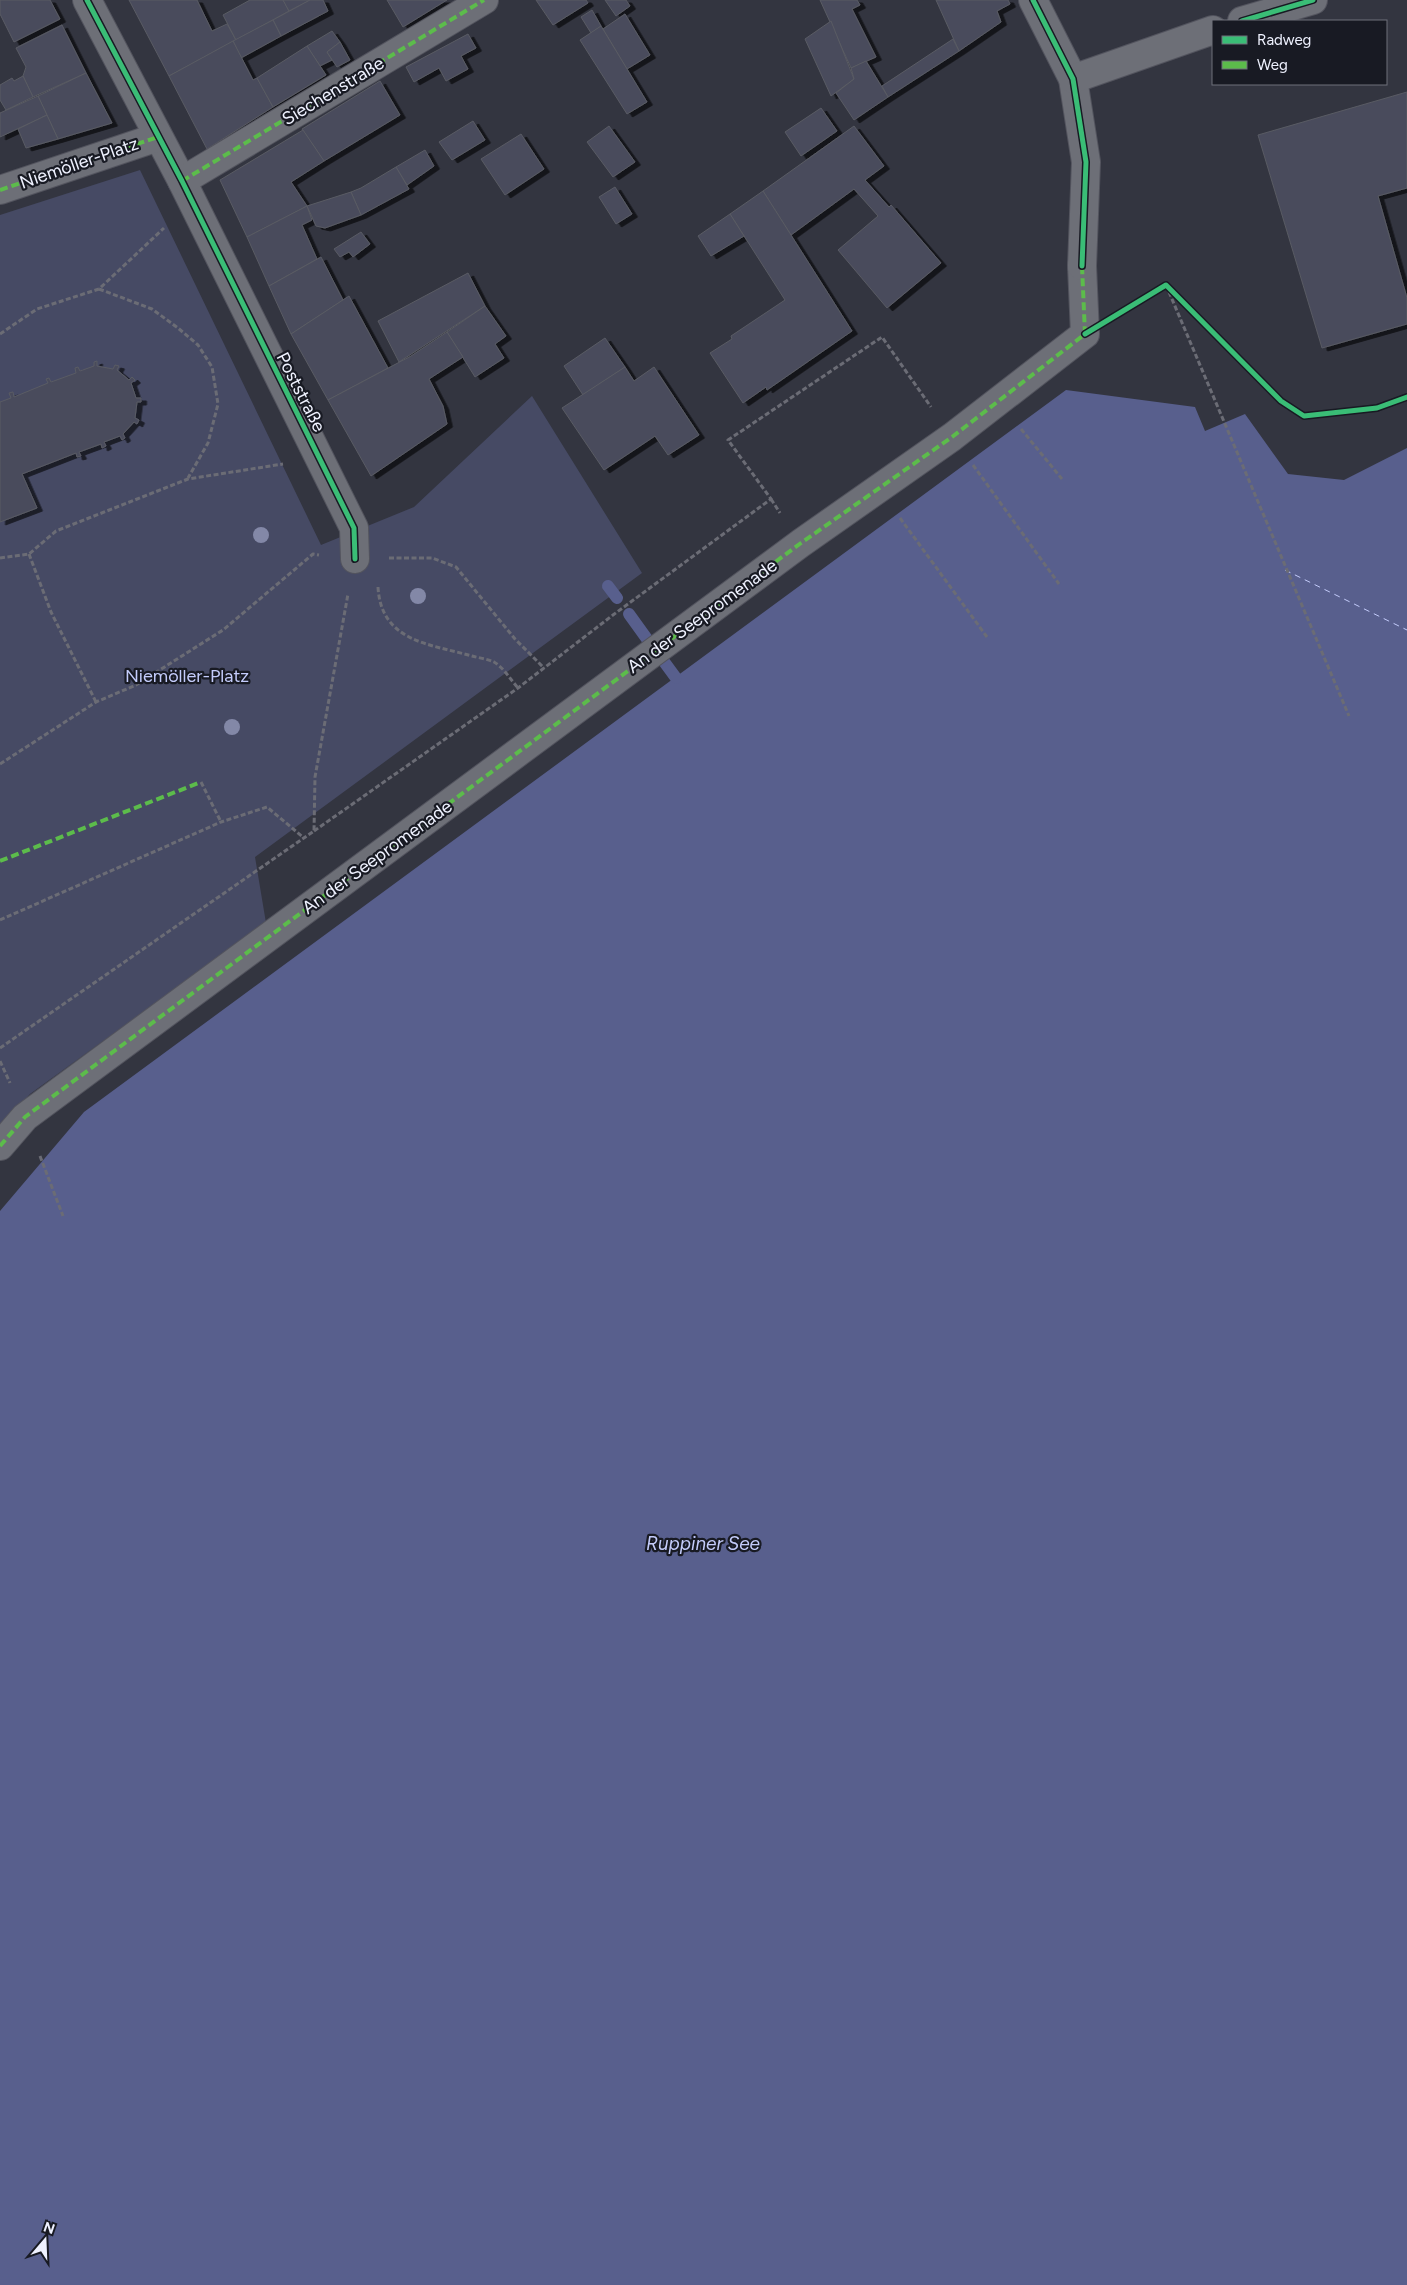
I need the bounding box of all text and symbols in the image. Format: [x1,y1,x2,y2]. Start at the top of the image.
legend [1212,20,1387,85]
text: Radweg [1257,31,1311,49]
street label: Siechenstraße [278,52,388,130]
text: Weg [1257,56,1288,74]
street label: Niemöller-Platz [17,132,141,194]
street label: Poststraße [272,349,330,436]
street label: An der Seepromenade [623,554,781,678]
park label: Niemöller-Platz [125,665,249,687]
street label: An der Seepromenade [298,795,456,919]
water label: Ruppiner See [646,1532,761,1555]
north arrow [20,2215,70,2265]
text: N [41,2218,57,2238]

